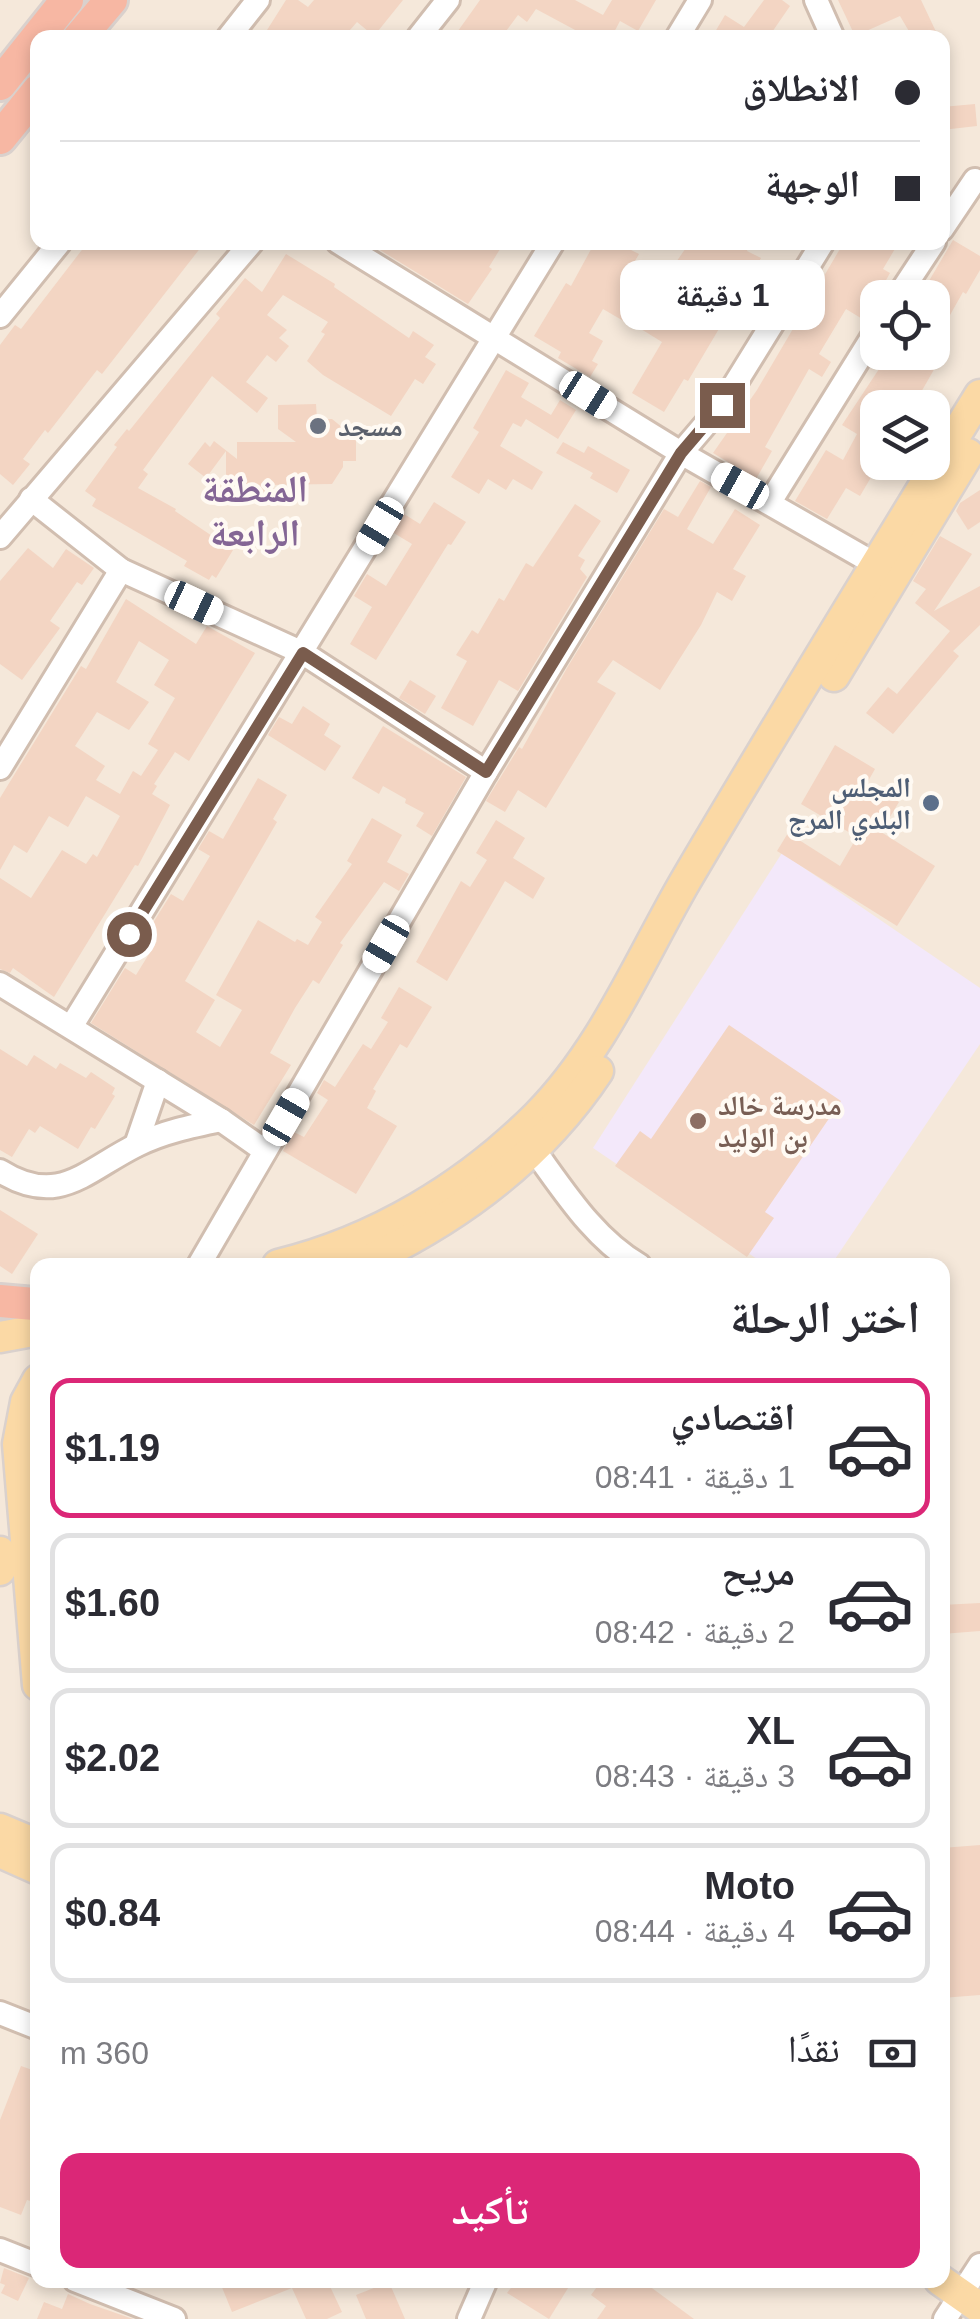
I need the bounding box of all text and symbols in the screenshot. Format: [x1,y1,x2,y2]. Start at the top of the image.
text: الانطلاق [742,67,860,109]
text: الوجهة [765,163,860,205]
callout: 1 دقيقة [620,260,824,330]
text: 1 دقيقة [676,277,769,313]
map controls [860,280,950,480]
button: locate [860,280,950,370]
car [555,366,621,424]
route end [700,383,745,428]
button: layers [860,390,950,480]
place label: مسجد [338,411,403,442]
marker: مسجد [307,415,329,437]
car [706,458,774,514]
district label: المنطقة الرابعة [202,468,308,555]
car [352,493,408,559]
car [160,577,228,629]
place label: المجلس البلدي المرج [788,772,911,841]
marker: المجلس البلدي المرج [920,792,942,814]
car [358,911,414,977]
route start [107,912,152,957]
car [258,1084,314,1150]
place label: مدرسة خالد بن الوليد [718,1090,842,1155]
marker: مدرسة خالد بن الوليد [687,1110,709,1132]
text: اختر الرحلة [730,1292,920,1343]
text: اقتصادي [671,1396,795,1438]
icon: car [825,1403,915,1493]
text: $1.19 [65,1427,160,1469]
text: 1 دقيقة · 08:41 [595,1459,795,1495]
text: مريح [721,1551,795,1593]
icon: car [825,1558,915,1648]
text: $1.60 [65,1582,160,1624]
text: 2 دقيقة · 08:42 [595,1614,795,1650]
text: XL [746,1710,795,1752]
icon: car [825,1713,915,1803]
text: $2.02 [65,1737,160,1779]
text: 3 دقيقة · 08:43 [595,1758,795,1794]
text: Moto [704,1865,795,1907]
icon: car [825,1868,915,1958]
text: $0.84 [65,1892,160,1934]
text: 4 دقيقة · 08:44 [595,1913,795,1949]
icon: cash [865,2026,920,2081]
text: نقدًا [788,2028,840,2070]
text: 360 m [60,2035,149,2071]
button: تأكيد [60,2153,920,2268]

